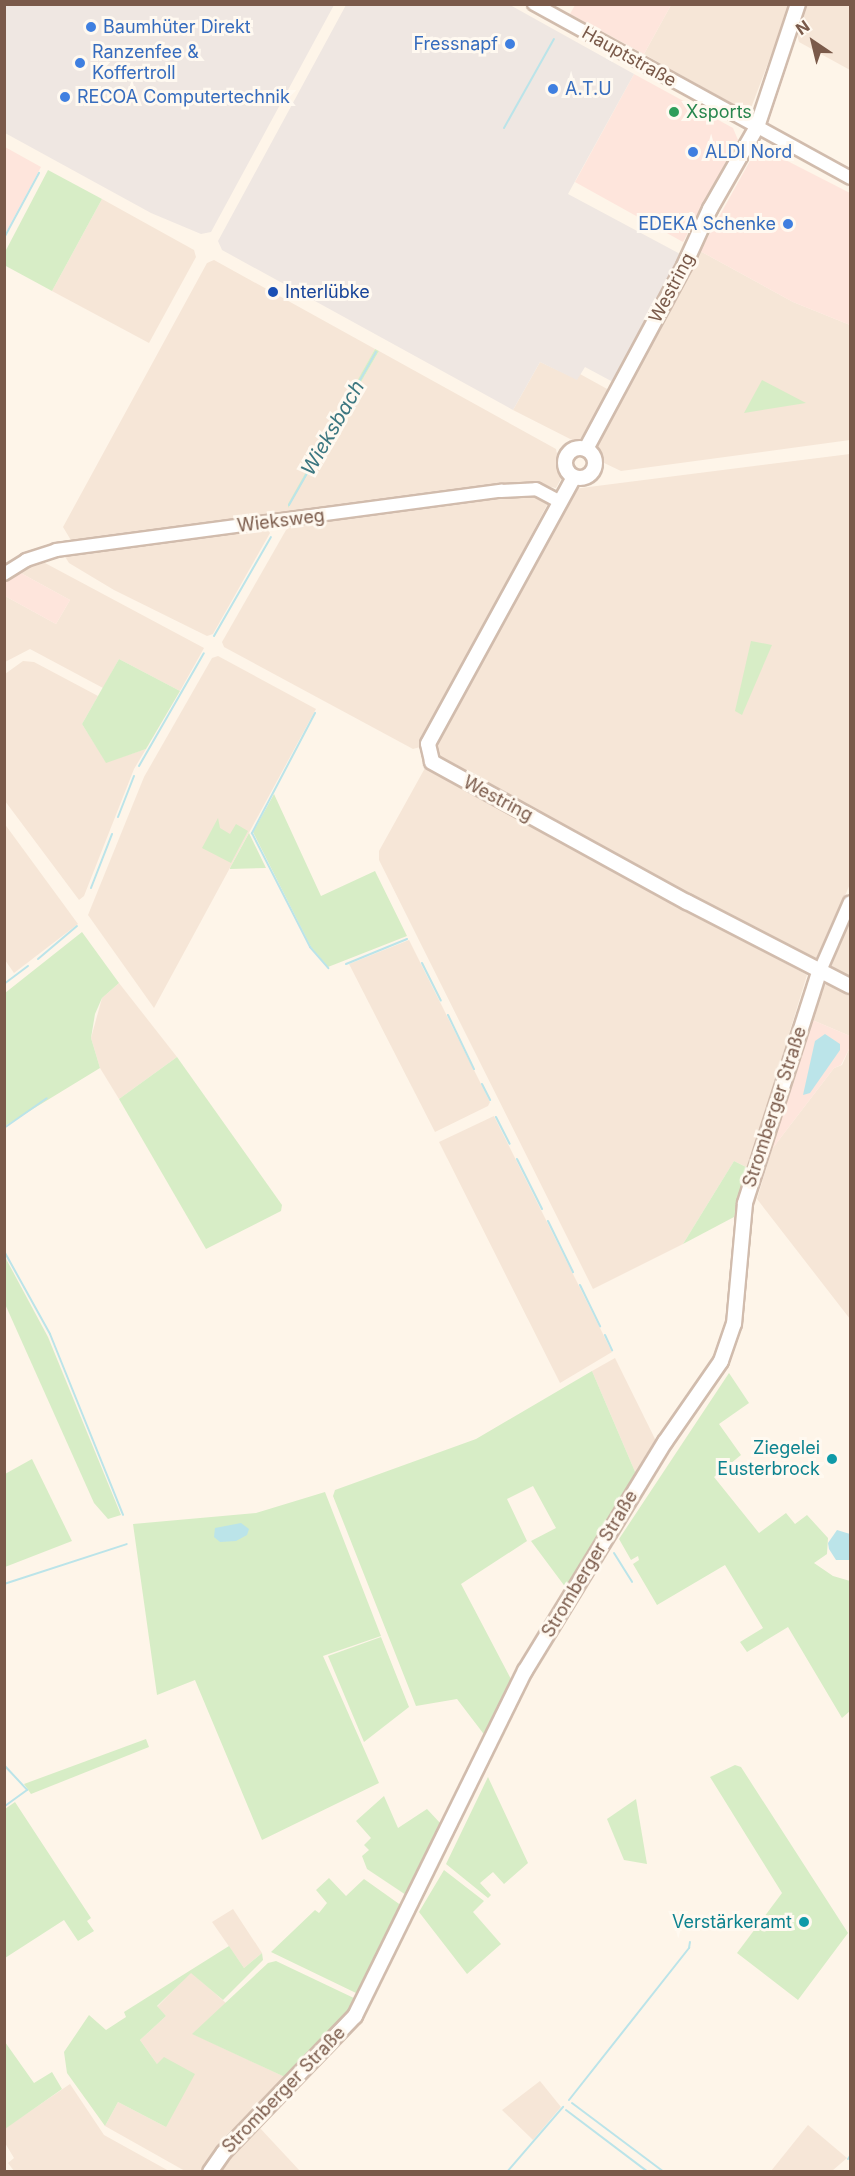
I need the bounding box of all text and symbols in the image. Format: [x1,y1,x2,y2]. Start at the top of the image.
north arrow [783,12,843,72]
place label: Baumhüter Direkt [103,16,251,38]
text: N [792,16,813,39]
marker: Baumhüter Direkt [84,20,98,34]
street label: Hauptstraße [578,22,680,92]
place label: Fressnapf [414,33,498,55]
marker: Fressnapf [503,37,517,51]
place label: Ranzenfee & Koffertroll [92,42,199,84]
marker: Ranzenfee & Koffertroll [73,56,87,70]
place label: A.T.U [565,78,612,100]
marker: A.T.U [546,82,560,96]
place label: RECOA Computertechnik [77,86,290,108]
marker: RECOA Computertechnik [58,90,72,104]
place label: Xsports [686,101,752,123]
marker: Xsports [667,105,681,119]
place label: ALDI Nord [705,141,792,163]
marker: ALDI Nord [686,145,700,159]
place label: EDEKA Schenke [638,213,776,235]
marker: EDEKA Schenke [781,217,795,231]
street label: Westring [645,249,699,327]
place label: Interlübke [285,281,370,303]
marker: Interlübke [266,285,280,299]
water label: Wieksbach [296,376,370,480]
street label: Wieksweg [236,505,326,537]
street label: Westring [459,772,537,826]
street label: Stromberger Straße [739,1024,811,1190]
place label: Ziegelei Eusterbrock [717,1438,820,1480]
marker: Ziegelei Eusterbrock [825,1452,839,1466]
street label: Stromberger Straße [538,1487,642,1641]
place label: Verstärkeramt [672,1911,792,1933]
marker: Verstärkeramt [797,1915,811,1929]
street label: Stromberger Straße [218,2022,350,2158]

